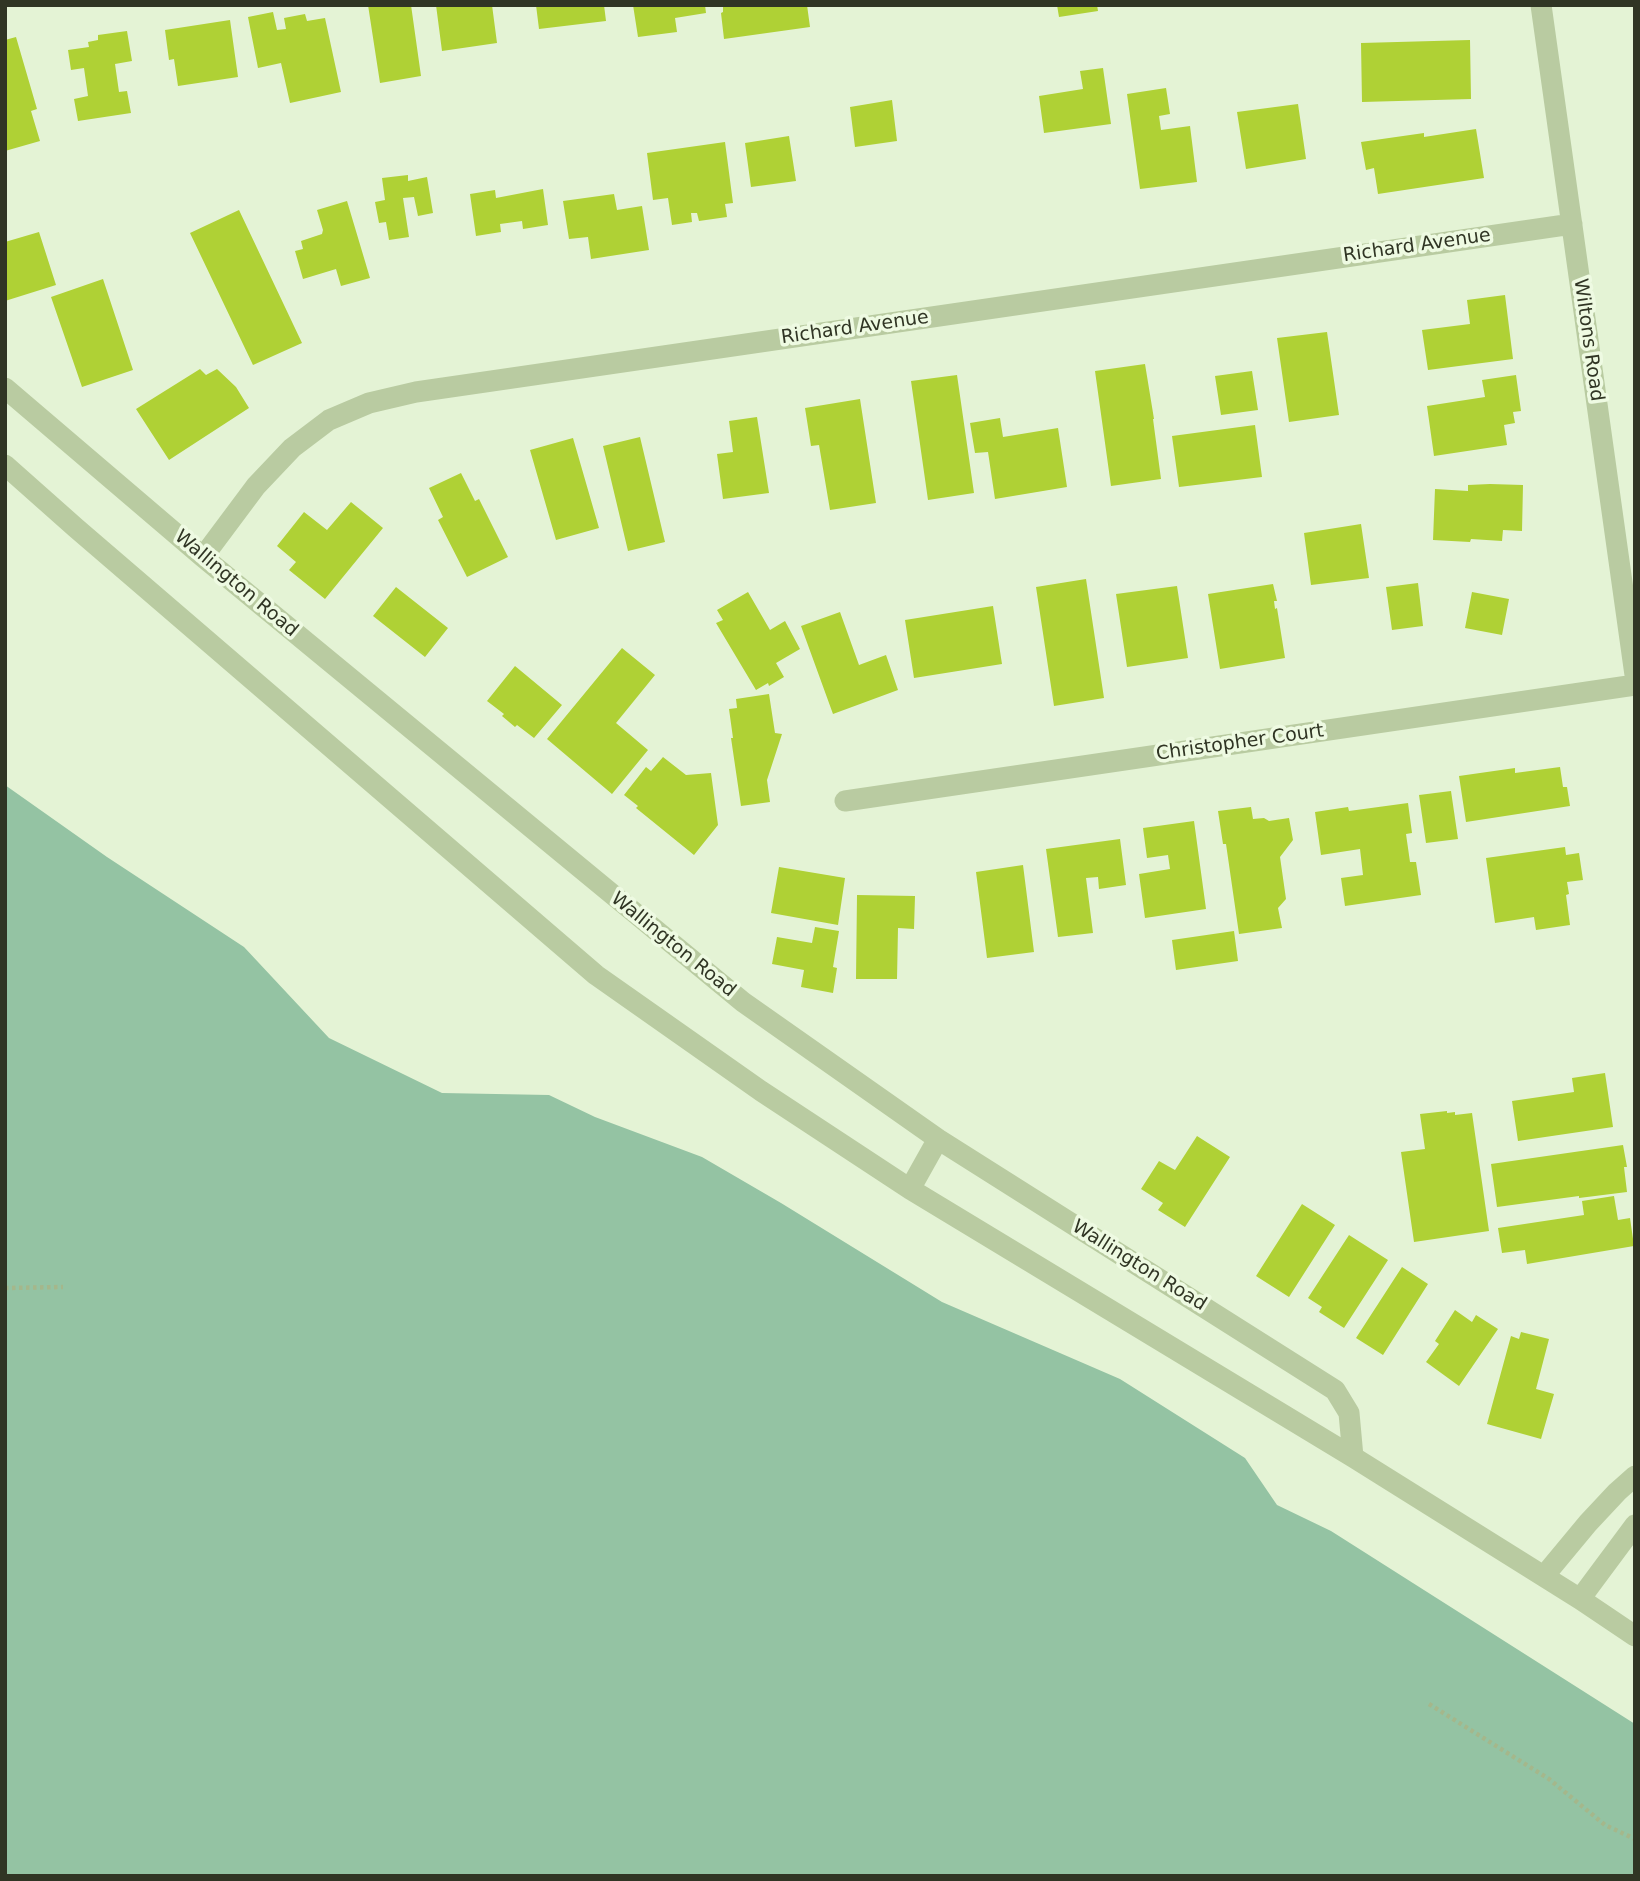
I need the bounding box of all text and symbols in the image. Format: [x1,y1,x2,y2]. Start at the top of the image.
street label: Richard Avenue [1342,224,1492,268]
street label: Wiltons Road [1568,277,1608,403]
street label: Richard Avenue [780,306,930,350]
street label: Wallington Road [170,526,302,642]
street label: Christopher Court [1155,720,1325,766]
street label: Wallington Road [606,888,740,1002]
street label: Wallington Road [1068,1216,1210,1316]

